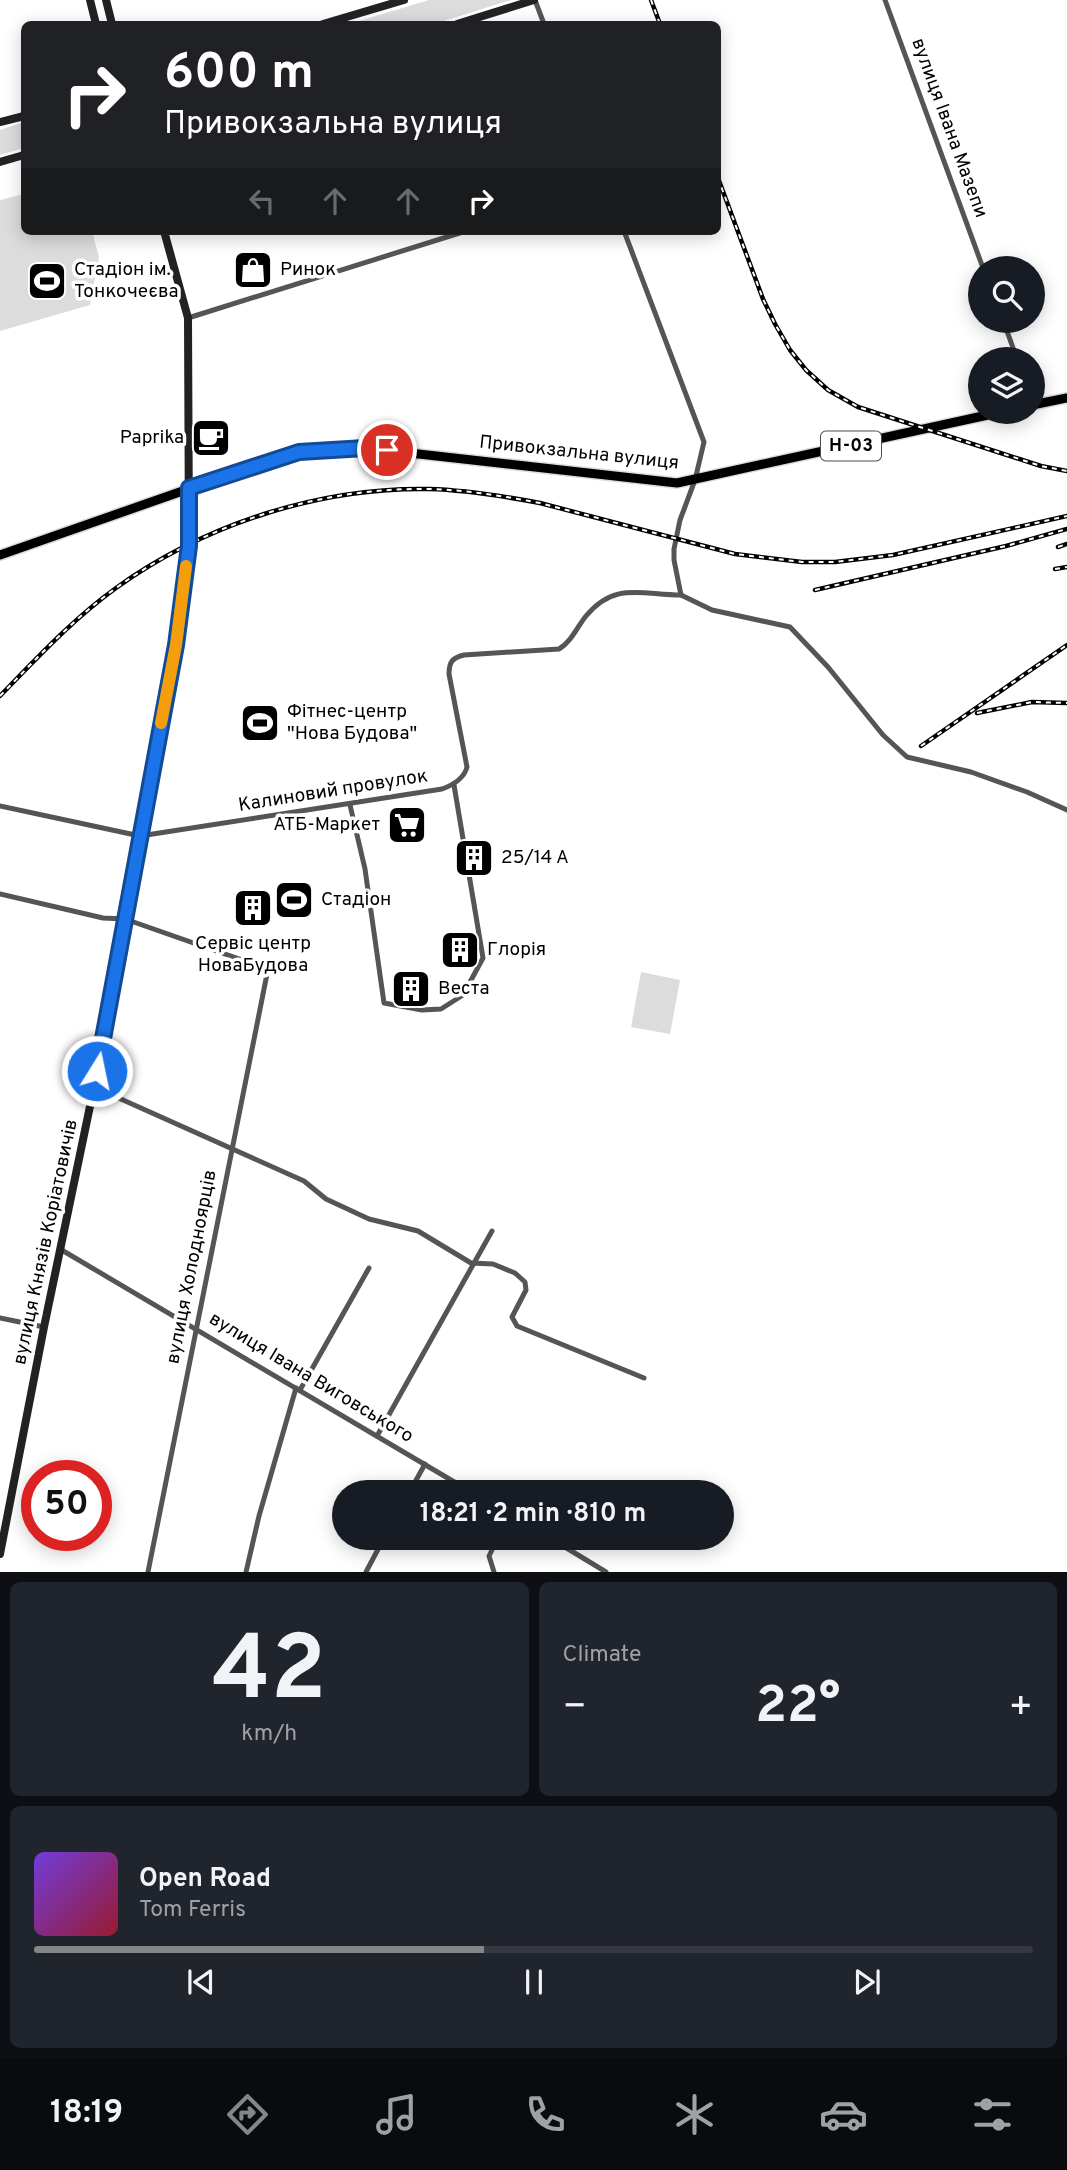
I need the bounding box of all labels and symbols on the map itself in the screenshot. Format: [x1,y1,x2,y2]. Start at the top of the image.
street label: вулиця Івана Мазепи [905,35,993,221]
shop icon: Ринок [232,249,274,291]
place label: Стадіон ім. Тонкочеєва [74,258,179,304]
place label: Ринок [280,258,336,282]
sports icon: Стадіон ім. Тонкочеєва [26,260,68,302]
cafe icon: Paprika [190,417,232,459]
pin [357,420,417,480]
place label: Paprika [120,426,184,450]
street label: Привокзальна вулиця [478,431,680,475]
road number: Н-03 [821,432,881,461]
place label: Фітнес-центр "Нова Будова" [287,700,417,746]
sports icon: Фітнес-центр "Нова Будова" [239,702,281,744]
street label: Калиновий провулок [237,764,430,818]
supermarket icon: АТБ-Маркет [386,804,428,846]
place label: АТБ-Маркет [273,813,380,837]
building icon: 25/14 А [453,837,495,879]
place label: 25/14 А [501,846,569,870]
sports icon: Стадіон [273,879,315,921]
building icon: Сервіс центр НоваБудова [232,887,274,929]
place label: Стадіон [321,888,391,912]
building icon: Глорія [439,929,481,971]
place label: Сервіс центр НоваБудова [195,932,311,978]
place label: Глорія [487,938,546,962]
building icon: Веста [390,968,432,1010]
place label: Веста [438,977,489,1001]
position arrow [60,1034,134,1108]
street label: вулиця Князів Коріатовичів [8,1117,84,1367]
street label: вулиця Холодноярців [161,1168,223,1366]
street label: вулиця Івана Виговського [204,1307,418,1449]
speed limit sign: 50 [21,1460,112,1551]

